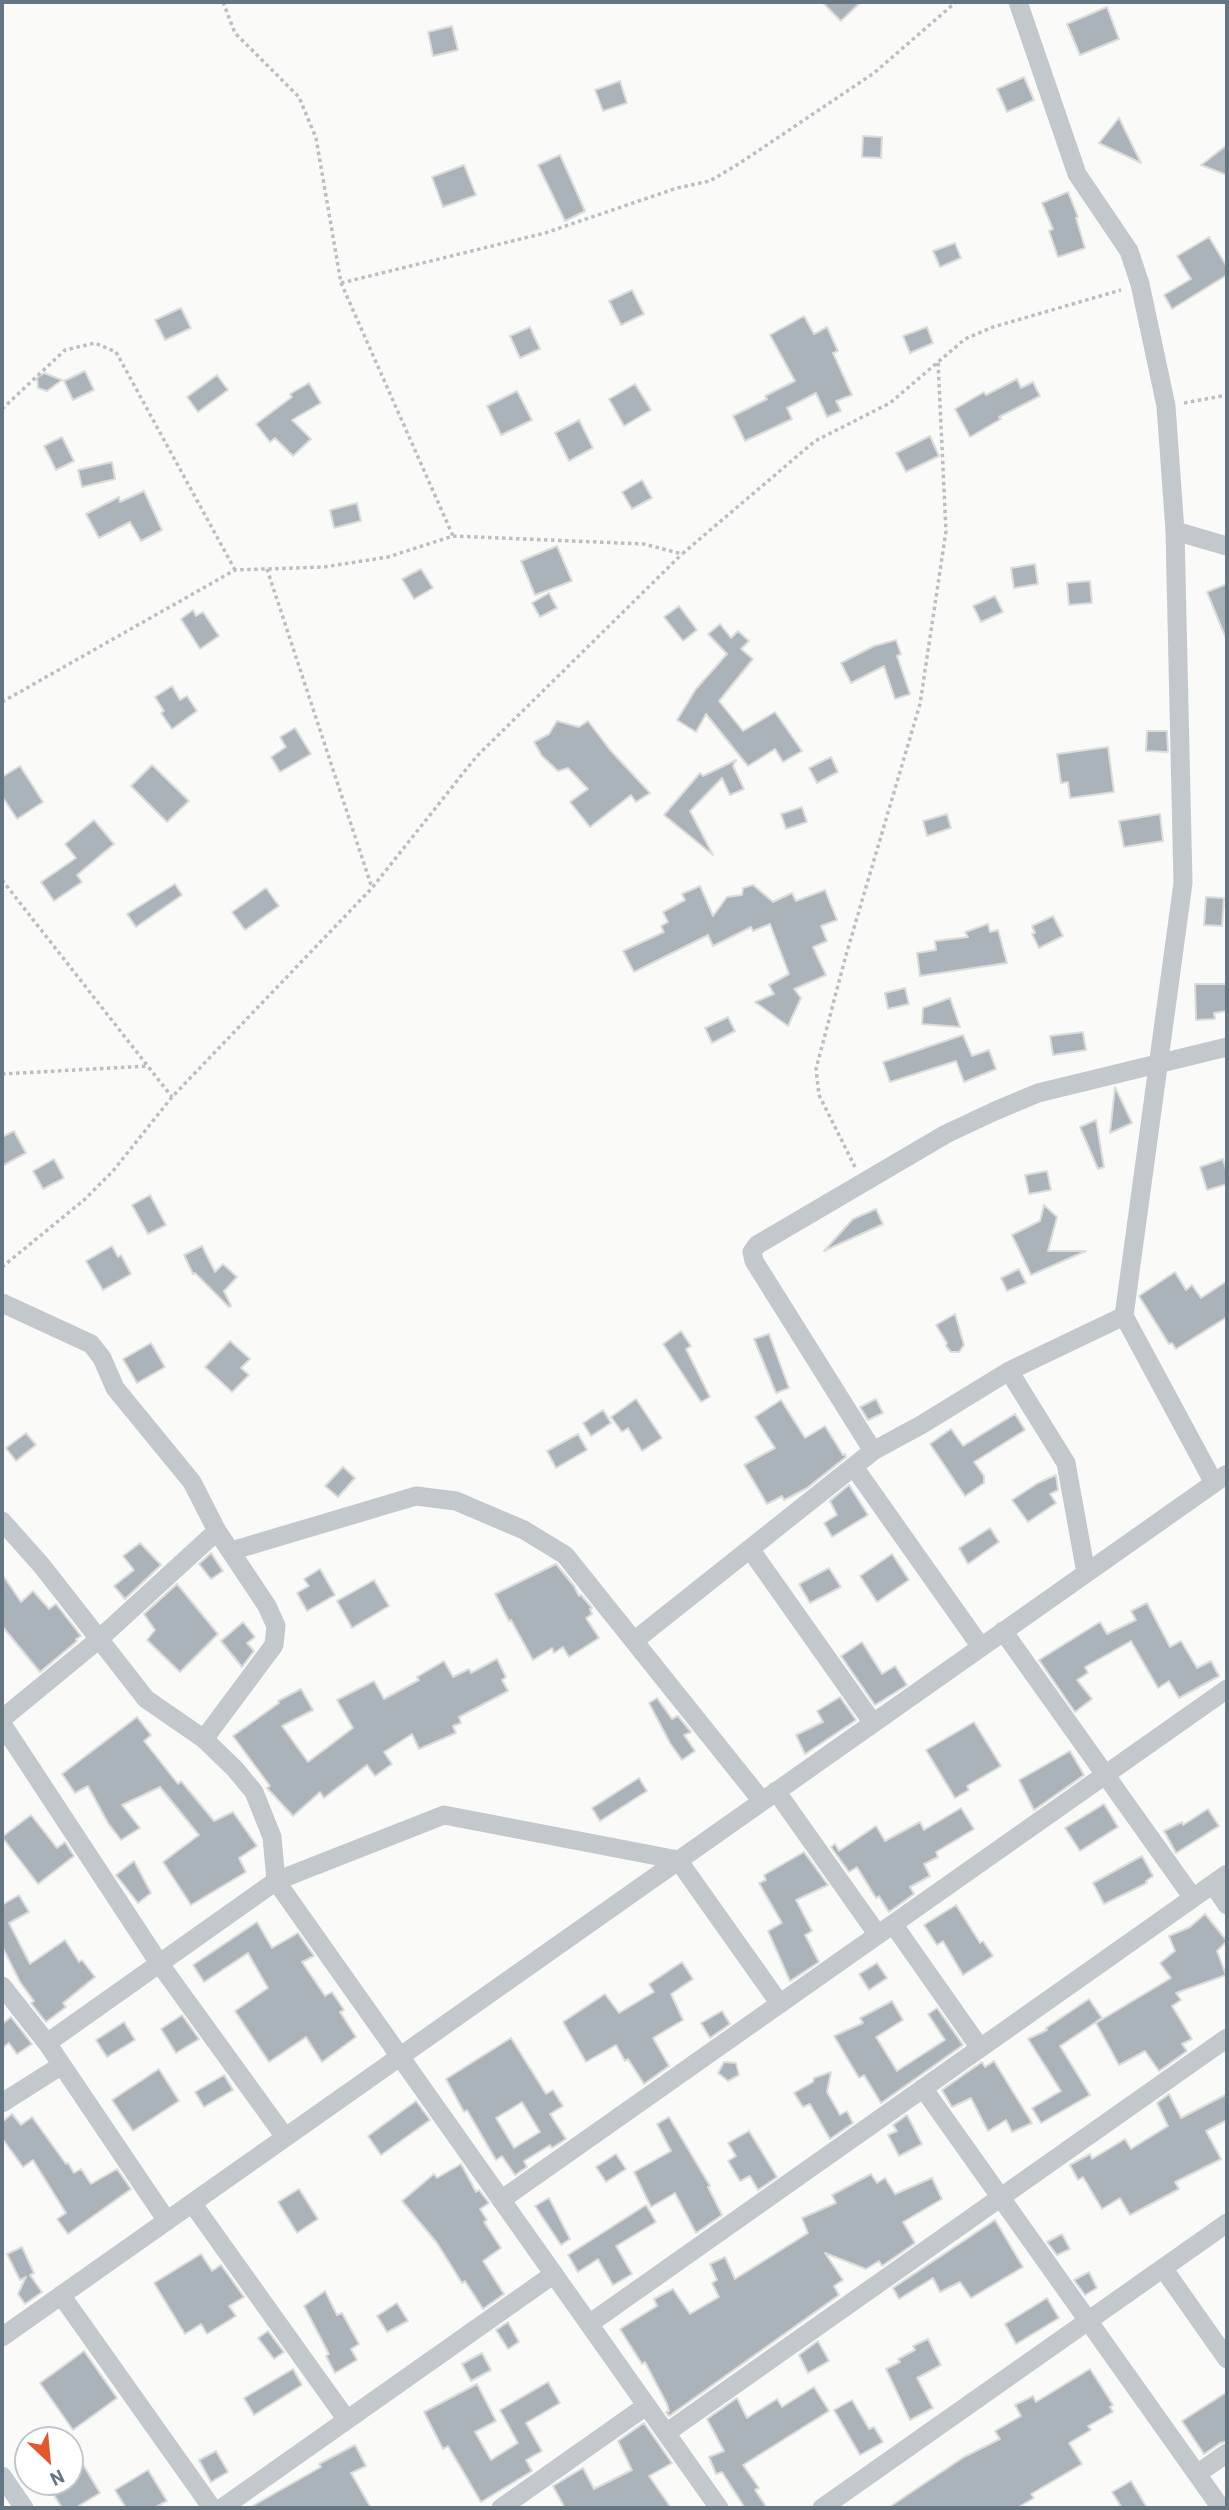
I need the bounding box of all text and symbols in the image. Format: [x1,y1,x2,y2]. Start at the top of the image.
north arrow [14,2426,84,2496]
text: N [47,2465,68,2492]

